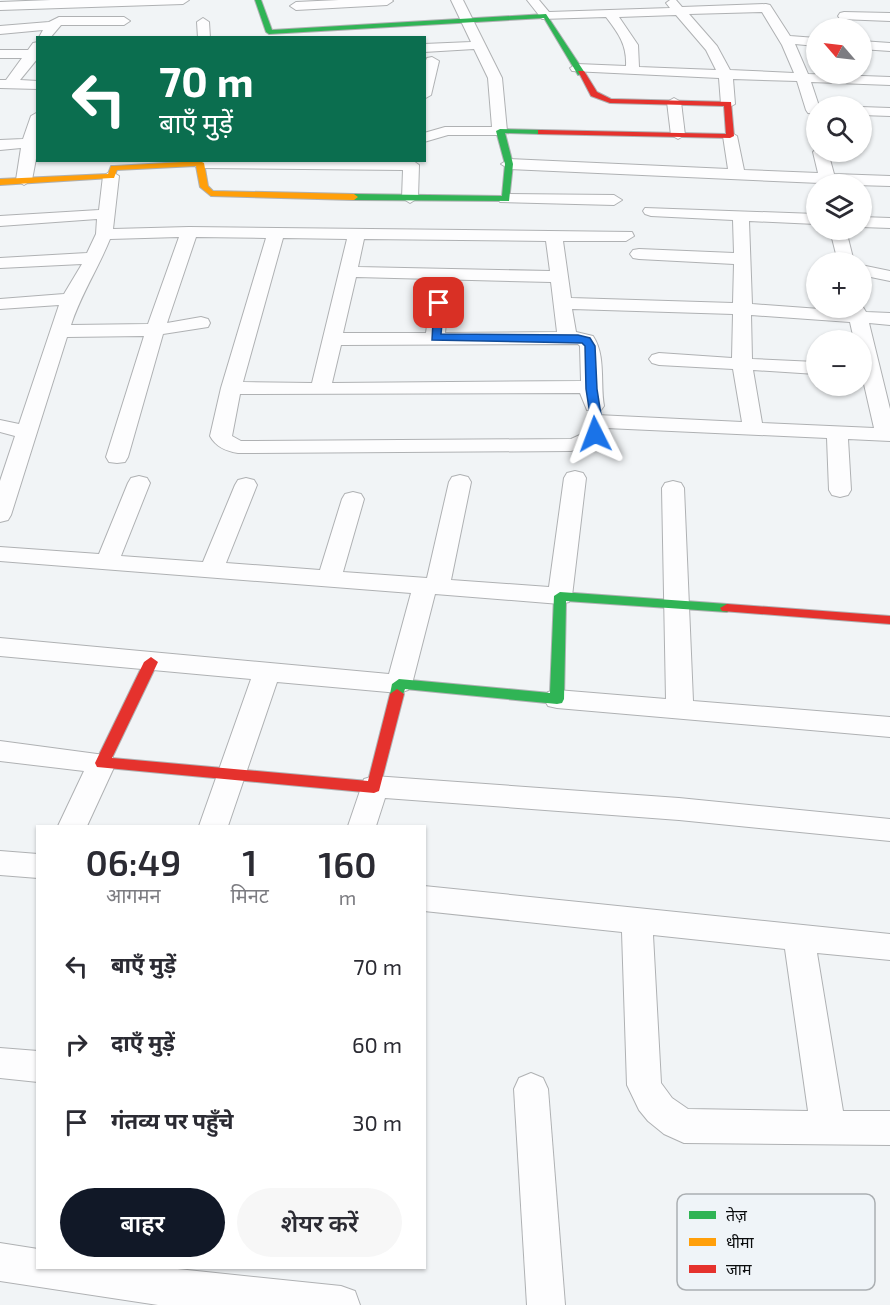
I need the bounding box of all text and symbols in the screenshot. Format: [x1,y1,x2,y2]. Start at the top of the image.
north arrow [806,18,872,84]
map controls [806,18,872,396]
text: 70 m [159,55,254,105]
icon: left [60,60,138,138]
button: search [806,96,872,162]
text: बाएँ मुड़ें [159,106,233,138]
button: layers [806,174,872,240]
button: + [806,252,872,318]
pin [413,277,464,328]
icon: arrive [422,286,455,319]
button: − [806,330,872,396]
position arrow [563,402,627,466]
text: 06:49 [85,840,181,883]
text: 1 [242,840,257,883]
text: 160 [318,842,377,885]
text: आगमन [106,883,161,907]
text: मिनट [231,883,269,907]
text: m [339,885,356,909]
icon: left [60,950,93,983]
text: बाएँ मुड़ें [111,951,176,977]
text: 70 m [353,953,402,979]
icon: right [60,1028,93,1061]
text: दाएँ मुड़ें [111,1029,175,1055]
text: 60 m [352,1031,402,1057]
icon: arrive [60,1106,93,1139]
text: गंतव्य पर पहुँचे [111,1107,234,1133]
text: 30 m [352,1109,402,1135]
button: बाहर [60,1188,225,1257]
button: शेयर करें [237,1188,402,1257]
legend [677,1194,875,1290]
text: तेज़ [726,1205,748,1224]
text: धीमा [726,1232,755,1251]
text: जाम [726,1259,752,1278]

